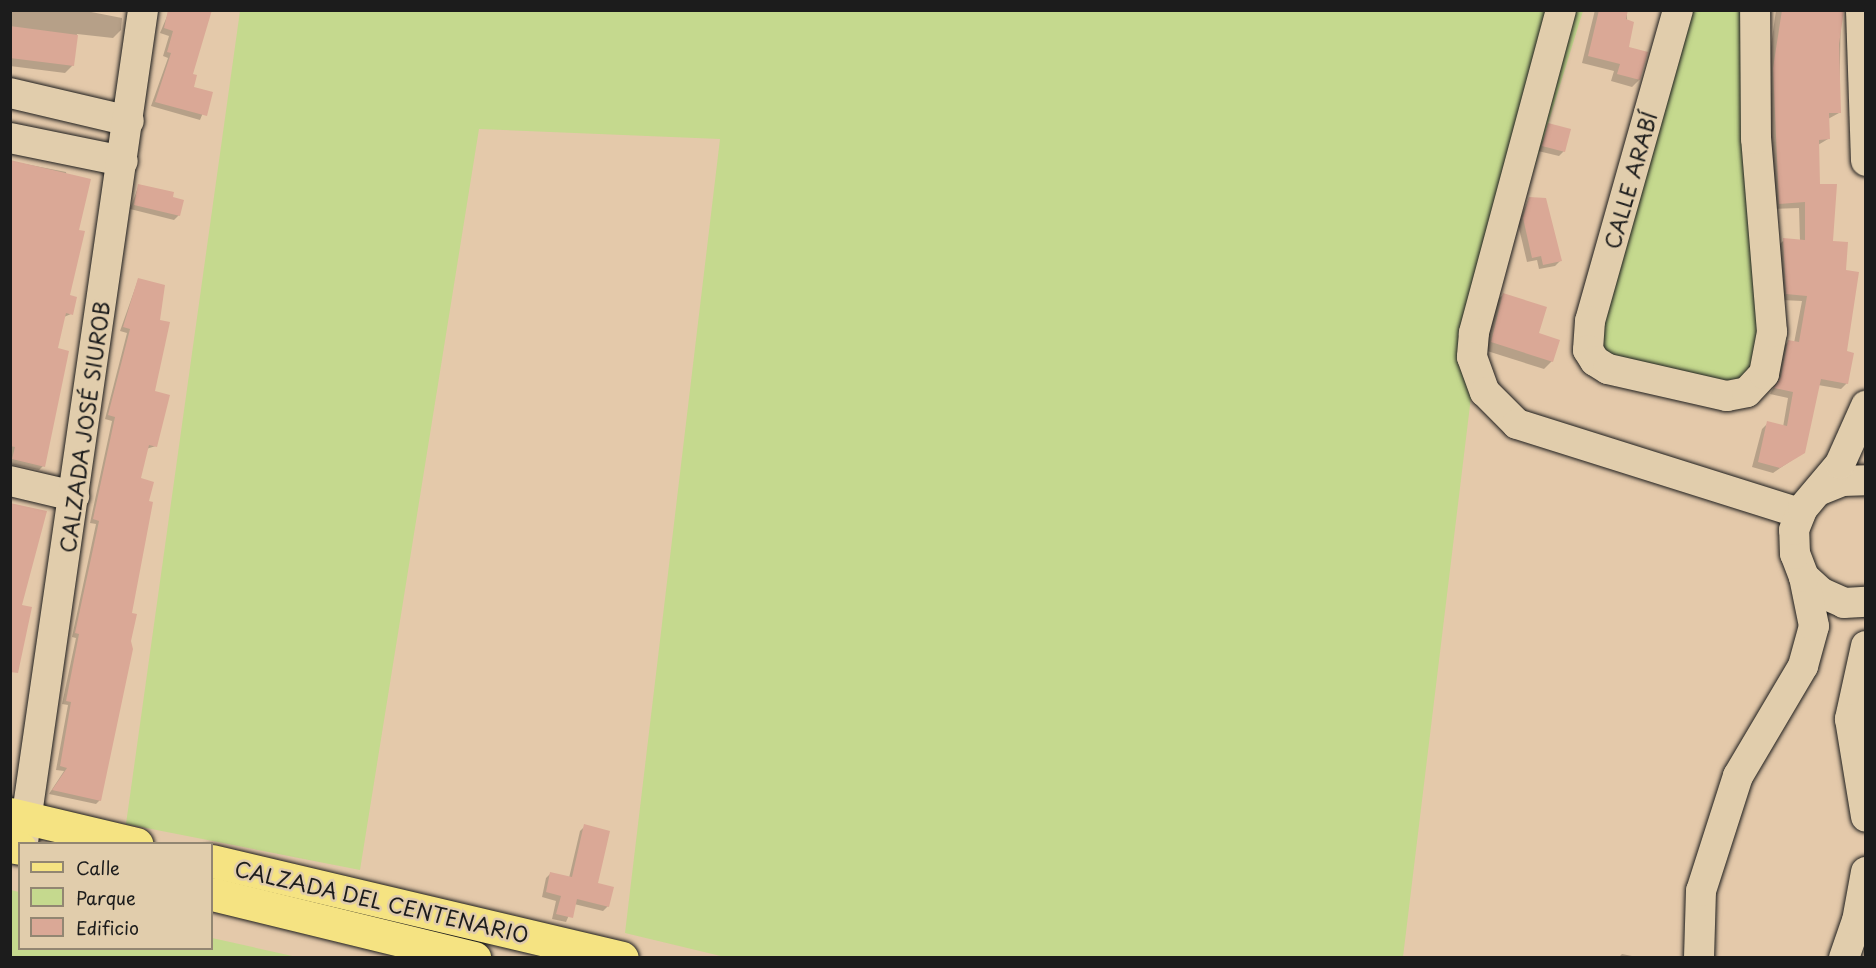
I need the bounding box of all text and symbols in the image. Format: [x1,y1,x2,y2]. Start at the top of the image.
street label: CALLE ARABÍ [1598,107,1662,253]
street label: CALZADA JOSÉ SIUROB [54,298,114,556]
legend [18,842,213,950]
text: Calle [76,854,120,881]
street label: CALZADA DEL CENTENARIO [231,855,533,947]
text: Parque [76,884,136,911]
text: Edificio [76,914,139,941]

